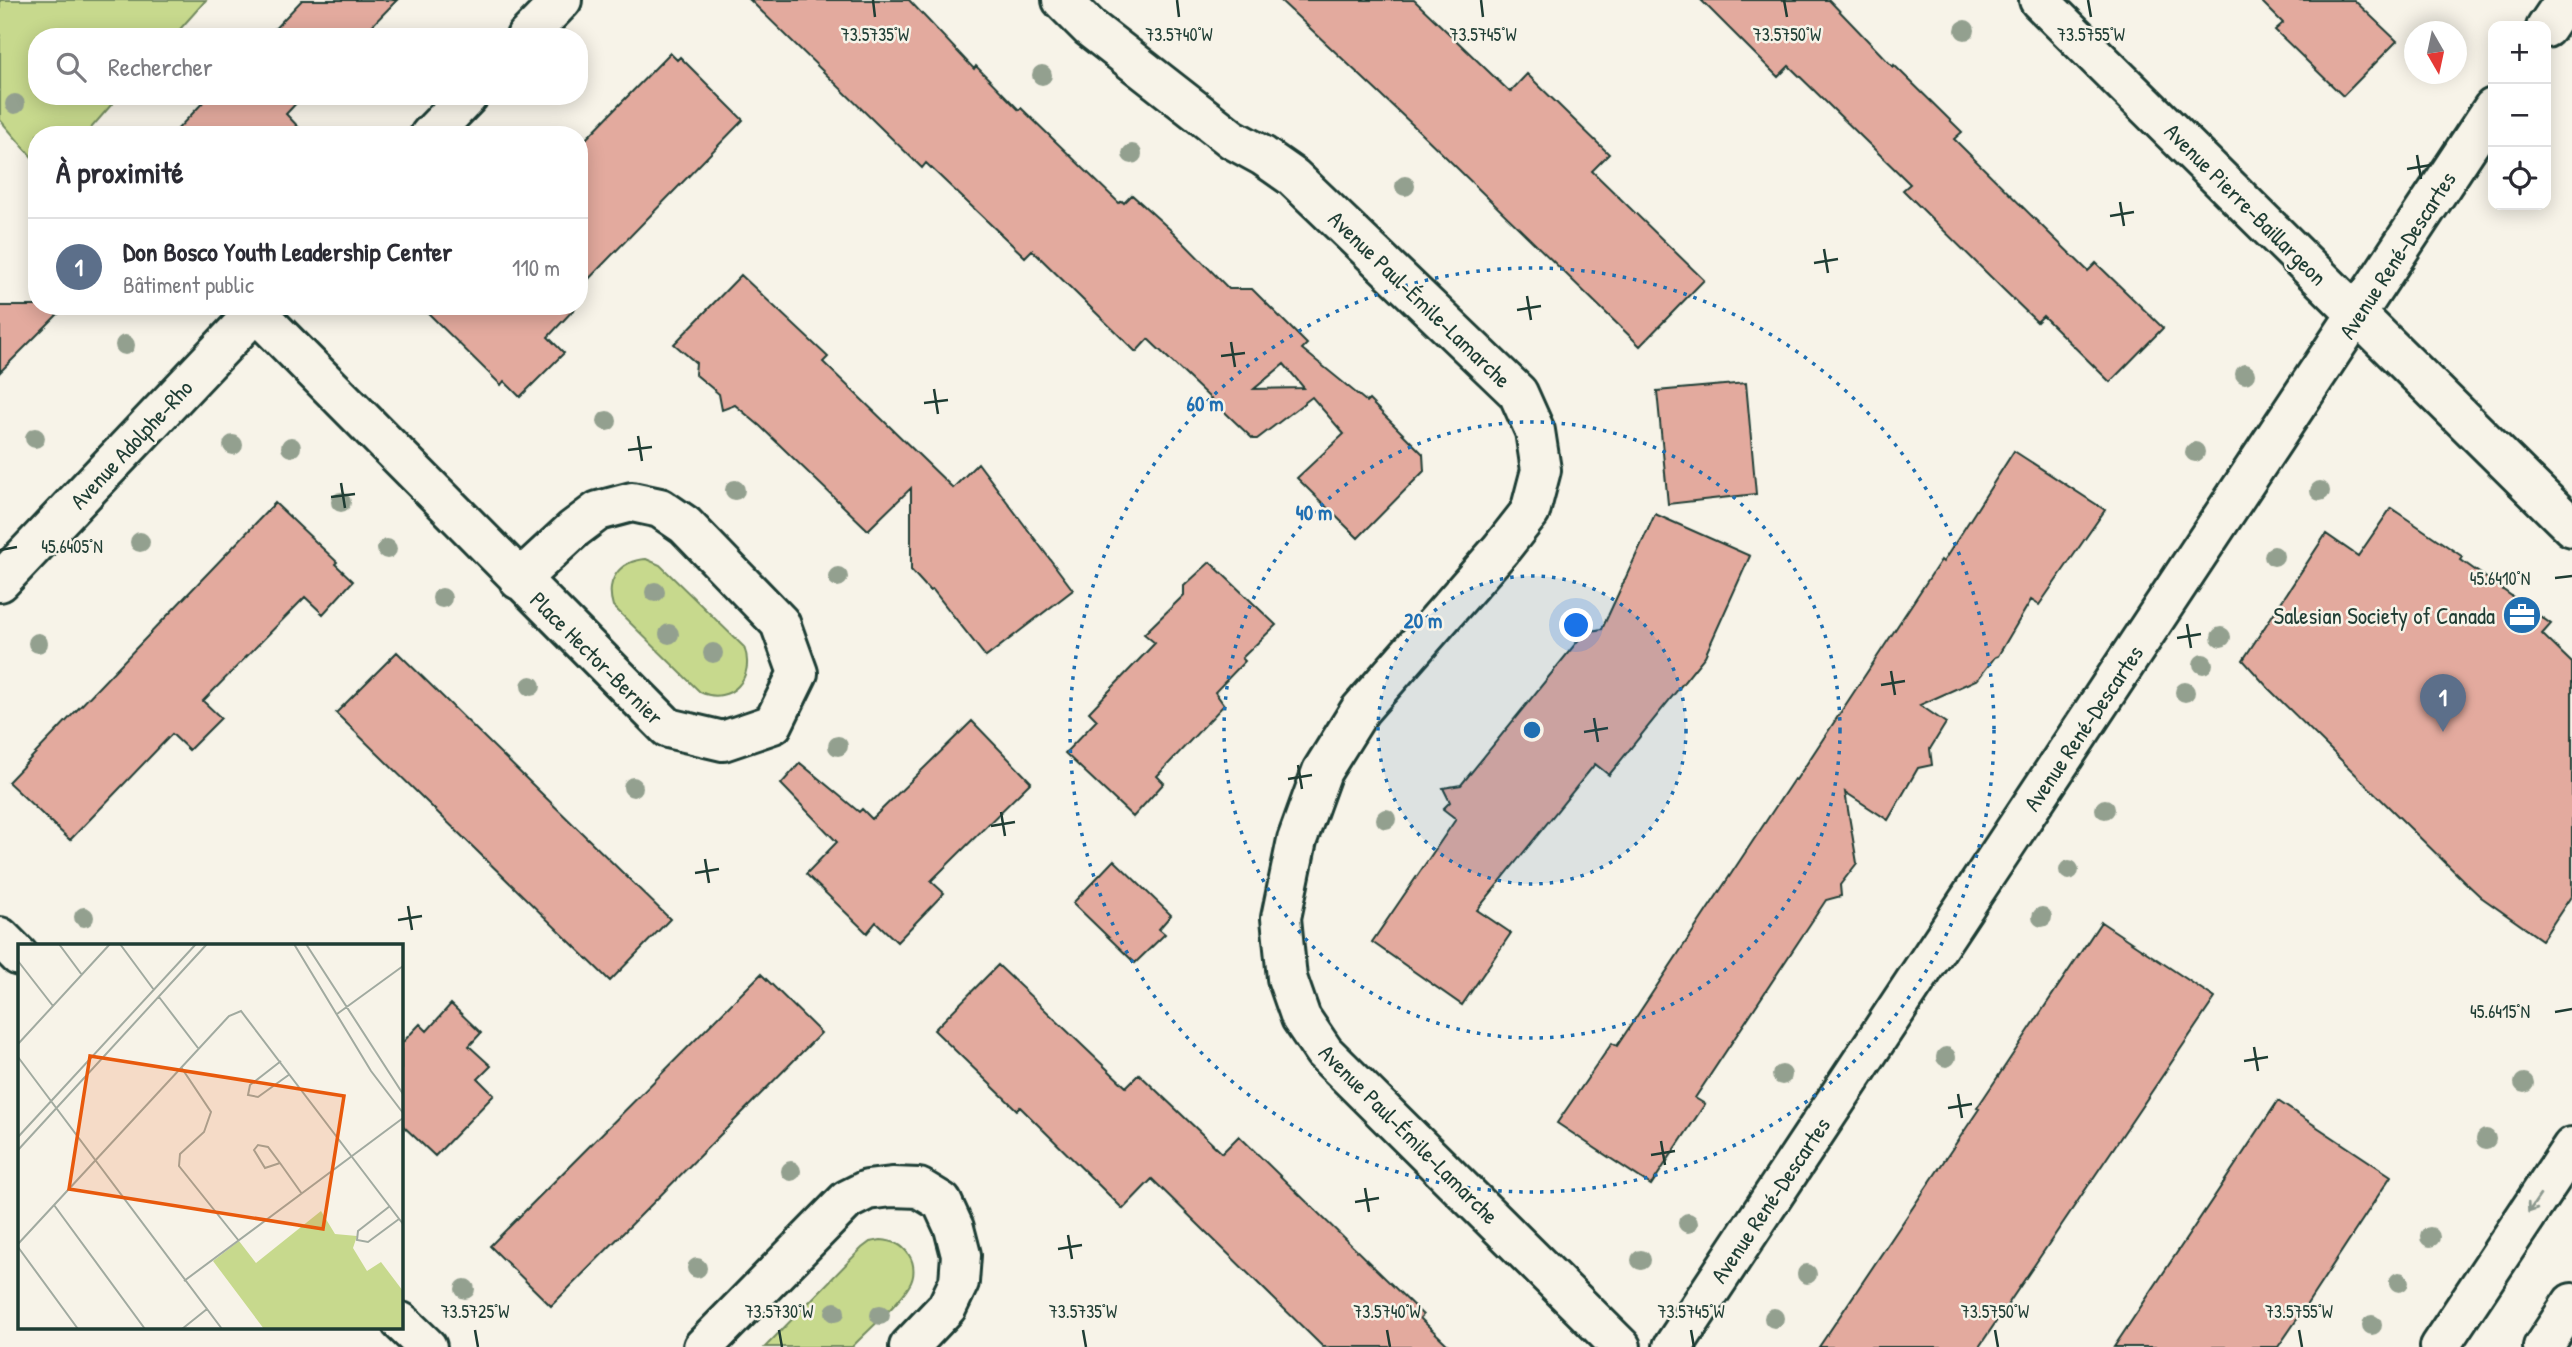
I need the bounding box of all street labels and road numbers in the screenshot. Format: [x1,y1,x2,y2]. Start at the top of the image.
street label: Avenue Pierre-Baillargeon [2158,116,2334,292]
street label: Avenue René-Descartes [2331,165,2463,345]
street label: Avenue Paul-Émile-Lamarche [1322,204,1518,394]
street label: Avenue Adolphe-Rho [63,373,199,515]
street label: Place Hector-Bernier [523,584,671,732]
street label: Avenue René-Descartes [2016,639,2150,817]
street label: Avenue Paul-Émile-Lamarche [1312,1037,1506,1231]
street label: Avenue René-Descartes [1703,1111,1837,1289]

